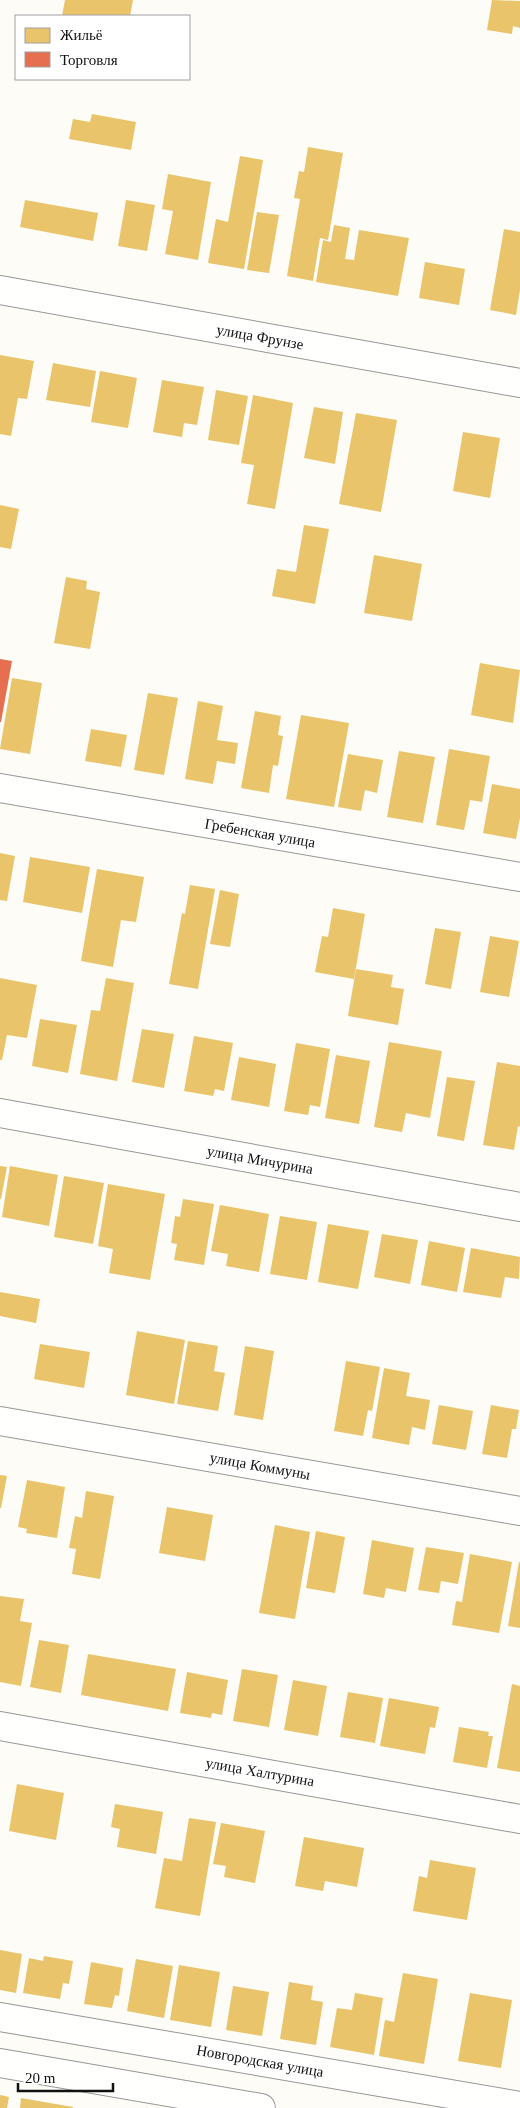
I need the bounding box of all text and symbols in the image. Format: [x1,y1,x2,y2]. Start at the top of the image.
legend [15,15,190,80]
text: Жильё [60,27,103,43]
text: Торговля [60,52,118,68]
street label: улица Фрунзе [215,321,305,353]
street label: Гребенская улица [203,815,317,851]
street label: улица Мичурина [206,1143,315,1177]
street label: улица Коммуны [208,1449,312,1483]
street label: улица Халтурина [204,1755,316,1789]
street label: Новгородская улица [195,2042,325,2080]
scale bar [18,2060,112,2092]
text: 20 m [25,2070,56,2086]

